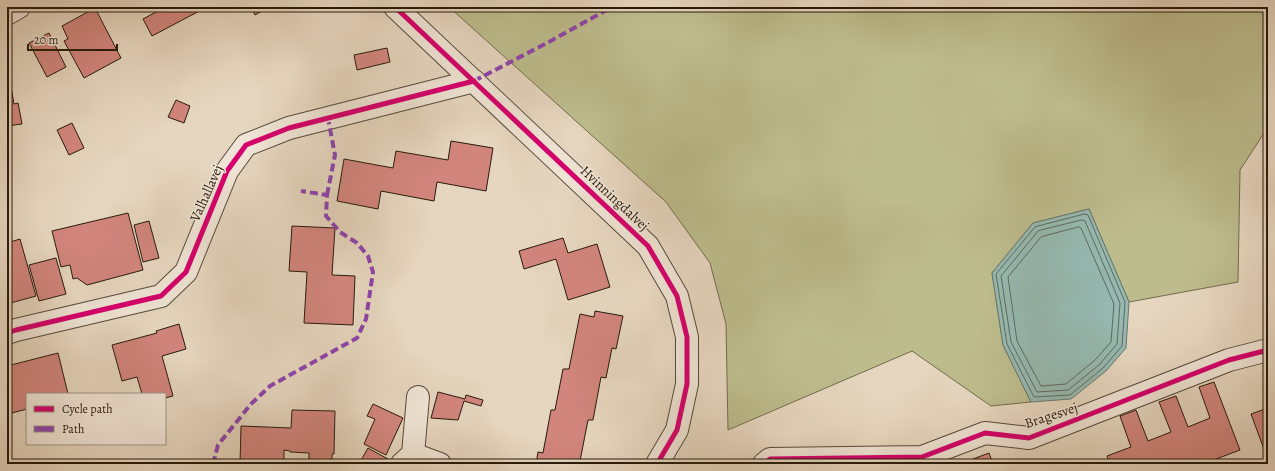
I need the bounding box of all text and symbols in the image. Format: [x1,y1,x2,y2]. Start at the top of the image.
scale bar [28,26,117,52]
text: 20 m [34,32,58,48]
street label: Valhallavej [185,162,227,225]
street label: Hvinningdalvej [576,162,653,235]
legend [26,393,166,445]
street label: Bragesvej [1022,398,1080,433]
text: Cycle path [62,401,113,417]
text: Path [62,421,85,437]

